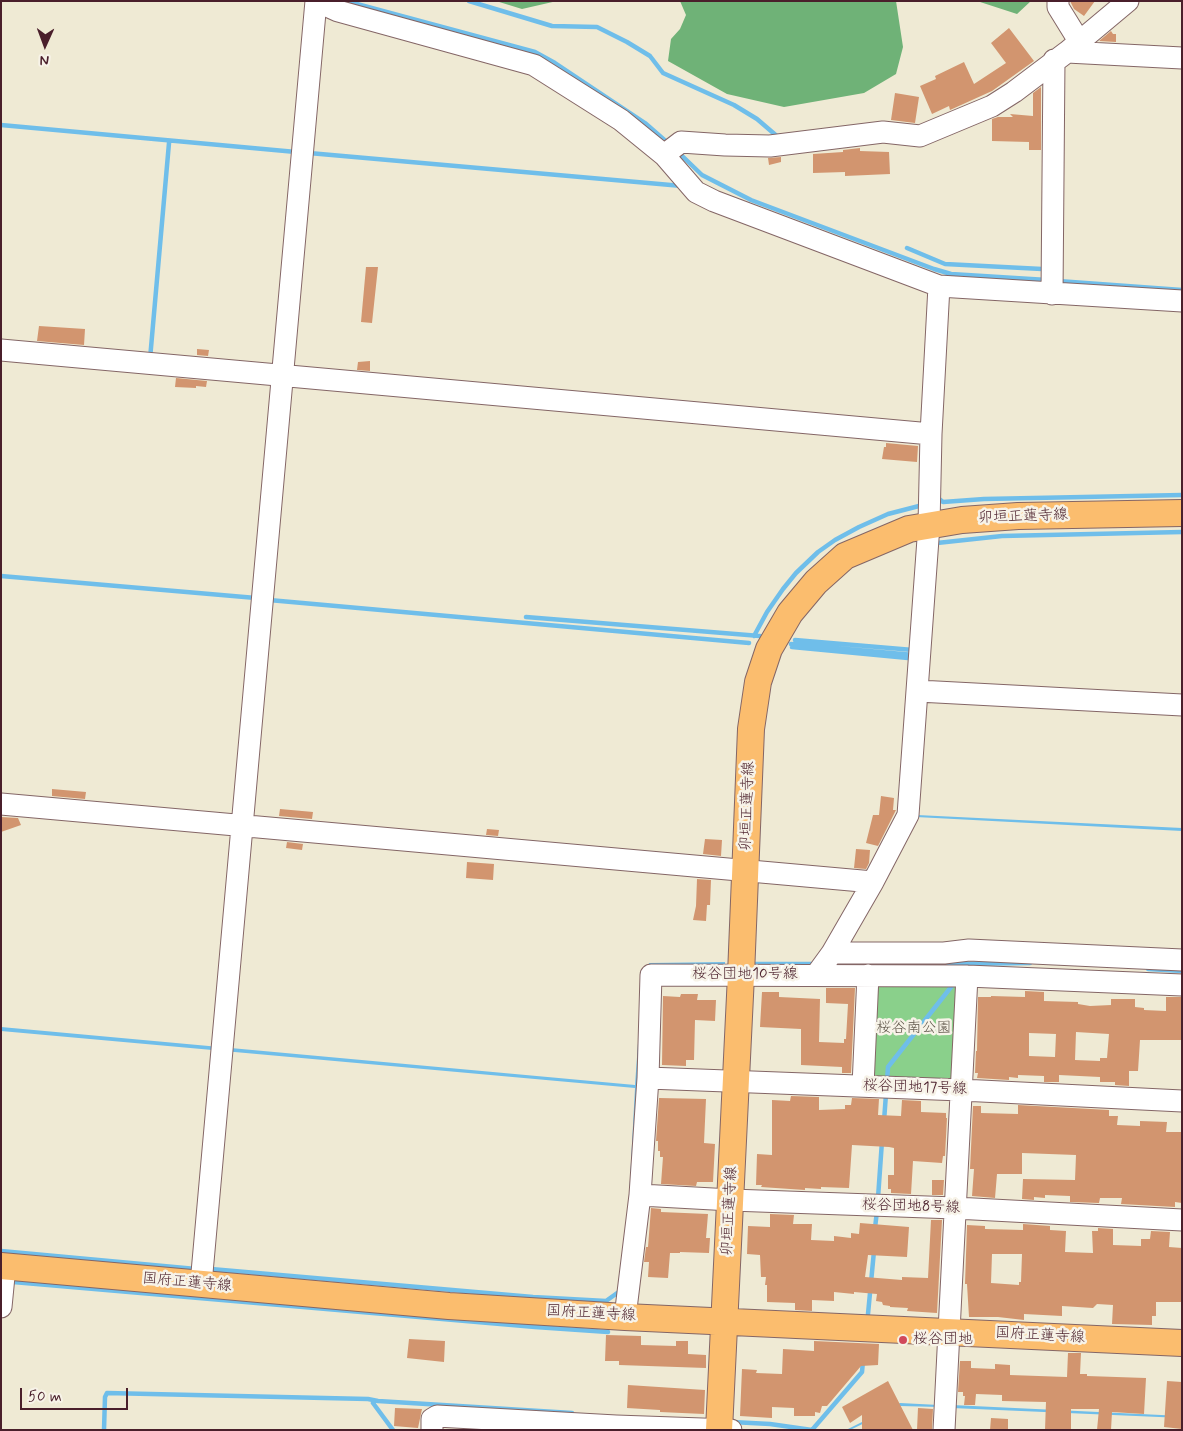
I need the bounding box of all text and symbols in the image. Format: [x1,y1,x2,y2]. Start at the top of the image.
north arrow [20,20,70,70]
text: N [40,51,49,69]
street label: 卯垣正蓮寺線 [978,506,1068,528]
street label: 卯垣正蓮寺線 [737,761,759,851]
street label: 桜谷団地10号線 [692,966,798,984]
park label: 桜谷南公園 [877,1020,951,1038]
street label: 桜谷団地17号線 [863,1077,967,1099]
street label: 卯垣正蓮寺線 [719,1166,741,1256]
street label: 桜谷団地8号線 [861,1196,961,1218]
street label: 国府正蓮寺線 [141,1270,233,1296]
street label: 国府正蓮寺線 [546,1303,636,1325]
street label: 国府正蓮寺線 [995,1325,1085,1347]
place label: 桜谷団地 [913,1331,973,1349]
marker: 桜谷団地 [897,1334,909,1346]
scale bar [22,1378,130,1410]
text: 50 m [28,1387,62,1407]

